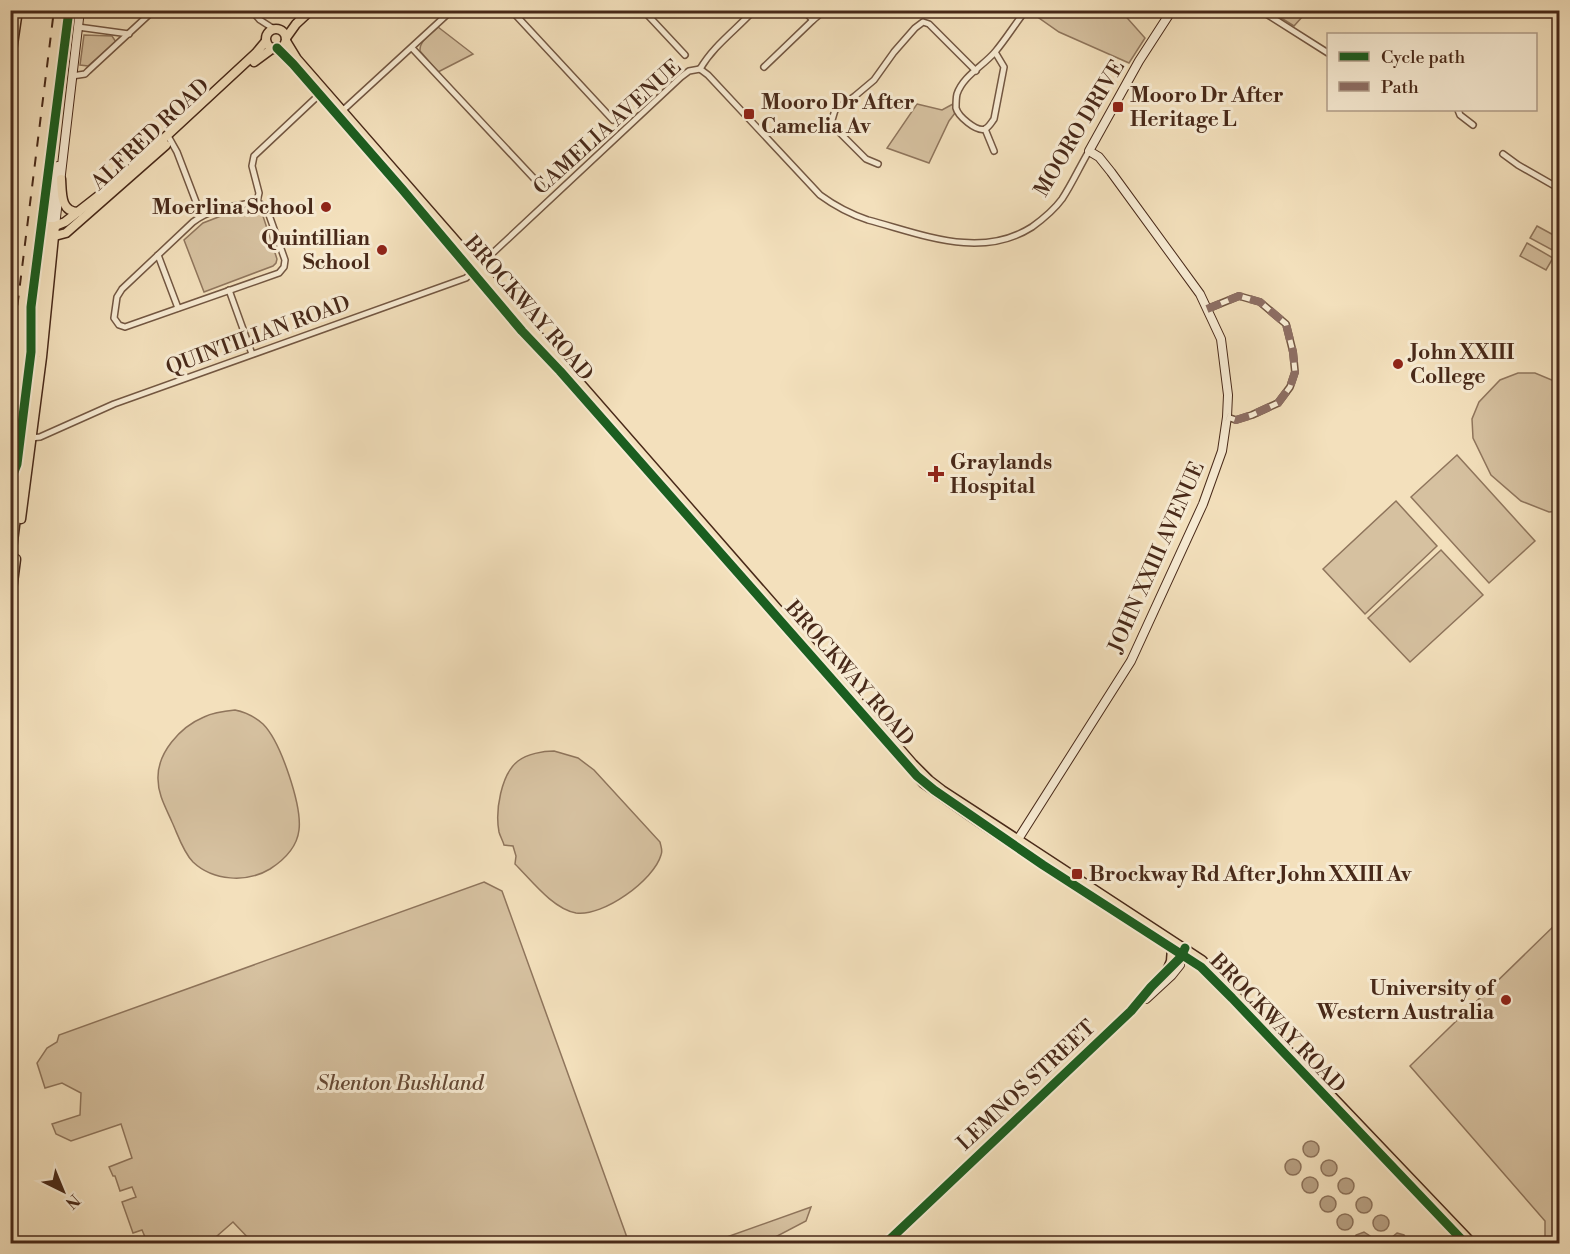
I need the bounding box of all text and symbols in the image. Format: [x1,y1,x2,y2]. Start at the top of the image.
legend [1327,33,1537,111]
text: Cycle path [1381,46,1465,69]
street label: CAMELIA AVENUE [528,54,687,201]
street label: MOORO DRIVE [1029,55,1131,202]
street label: ALFRED ROAD [85,73,215,197]
text: Path [1381,76,1419,99]
place label: Mooro Dr After Heritage L [1130,83,1284,133]
place label: Mooro Dr After Camelia Av [761,90,915,140]
marker: Mooro Dr After Heritage L [1111,100,1125,114]
marker: Mooro Dr After Camelia Av [742,107,756,121]
place label: Moerlina School [152,195,314,221]
marker: Moerlina School [319,200,333,214]
place label: Quintillian School [261,226,370,276]
street label: BROCKWAY ROAD [457,230,598,387]
marker: Quintillian School [375,243,389,257]
street label: QUINTILIAN ROAD [163,290,354,381]
place label: John XXIII College [1407,340,1514,390]
marker: John XXIII College [1391,357,1405,371]
place label: Graylands Hospital [950,450,1052,500]
street label: JOHN XXIII AVENUE [1103,458,1211,658]
marker: Graylands Hospital [927,465,945,483]
street label: BROCKWAY ROAD [778,595,919,752]
place label: Brockway Rd After John XXIII Av [1089,862,1412,888]
marker: Brockway Rd After John XXIII Av [1070,867,1084,881]
street label: BROCKWAY ROAD [1203,948,1351,1099]
place label: University of Western Australia [1316,976,1497,1026]
marker: University of Western Australia [1499,993,1513,1007]
street label: LEMNOS STREET [952,1015,1101,1157]
park label: Shenton Bushland [317,1071,485,1097]
north arrow [33,1161,93,1221]
text: N [61,1190,84,1213]

